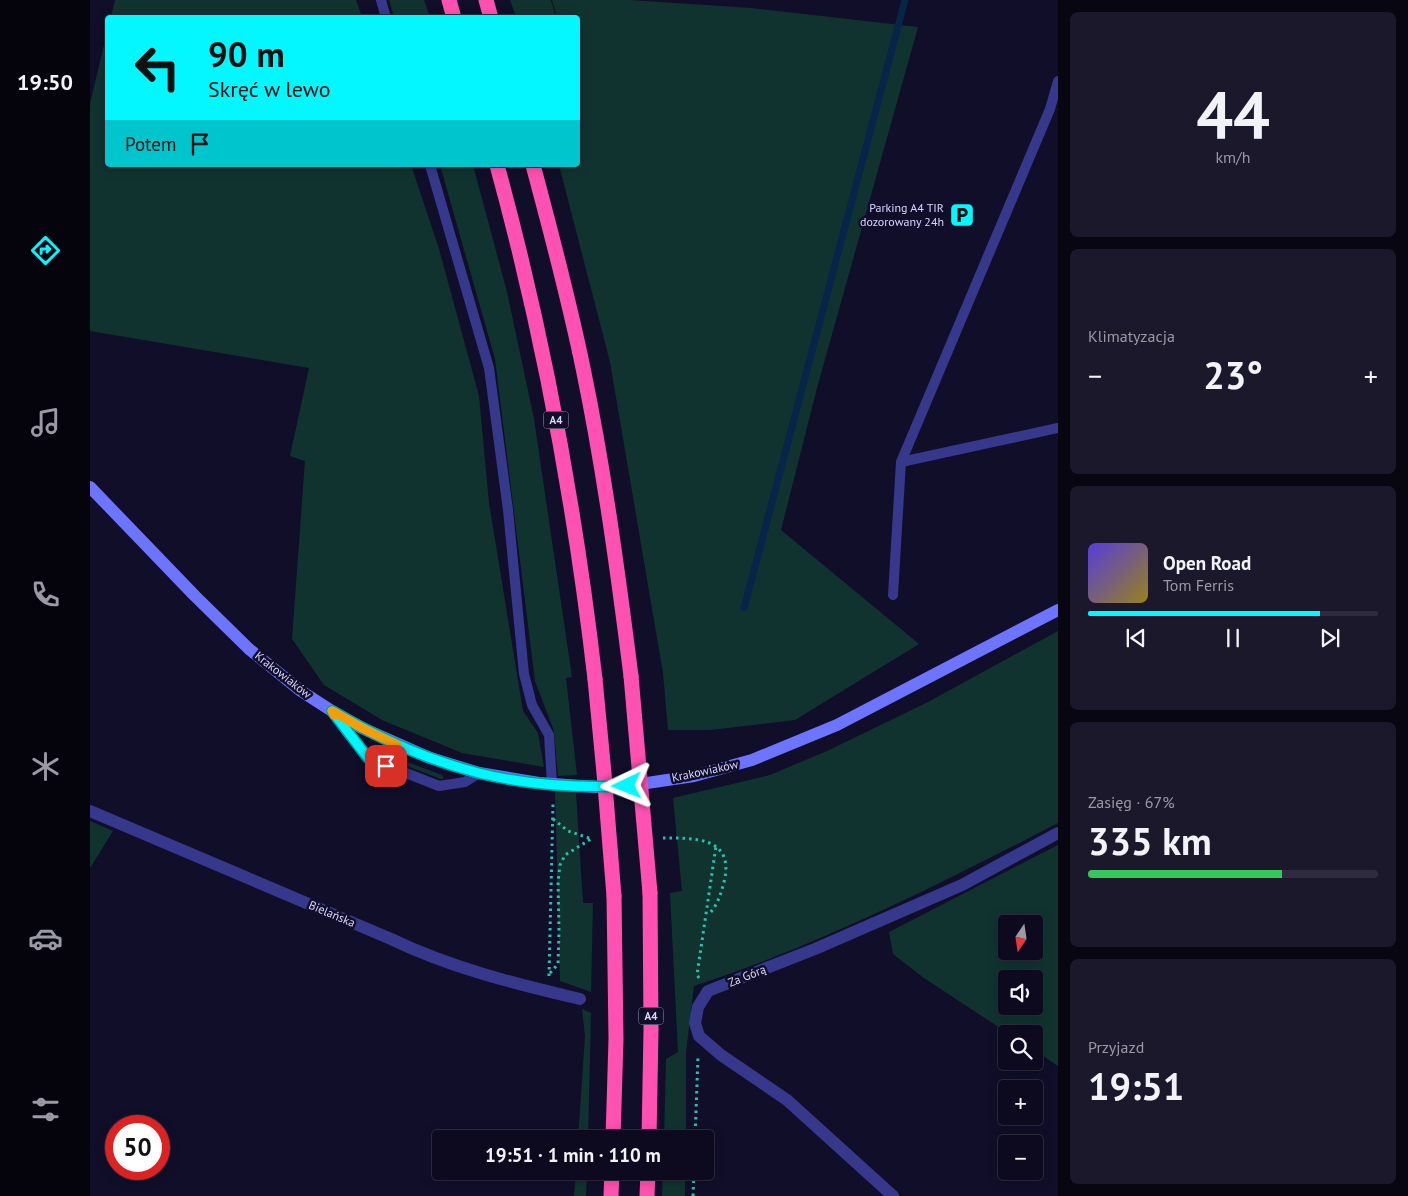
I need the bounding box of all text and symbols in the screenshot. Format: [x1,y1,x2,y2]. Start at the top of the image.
text: 90 m [208,31,285,77]
icon: left [125,35,190,100]
text: 19:50 [17,68,73,96]
text: 44 [1196,72,1270,156]
text: Skręć w lewo [208,75,331,103]
icon: arrive [186,130,214,158]
text: Potem [125,132,176,156]
text: km/h [1215,147,1251,167]
place label: Parking A4 TIR dozorowany 24h [860,200,944,229]
parking icon: Parking A4 TIR dozorowany 24h [949,202,975,228]
icon: directions [28,233,63,268]
text: Klimatyzacja [1088,326,1175,346]
text: 23° [1203,350,1263,399]
text: − [1088,357,1102,394]
text: + [1364,357,1378,394]
icon: music [28,405,63,440]
road number: A4 [544,412,568,428]
text: Open Road [1163,551,1251,575]
text: Tom Ferris [1163,575,1234,595]
icon: phone [28,577,63,612]
icon: previous [1122,624,1150,652]
icon: pause [1219,624,1247,652]
icon: next [1316,624,1344,652]
street label: Krakowiaków [252,648,315,701]
pin [365,745,407,787]
icon: climate [28,749,63,784]
icon: arrive [372,752,400,780]
street label: Krakowiaków [670,756,740,785]
position arrow [600,759,652,811]
text: Zasięg · 67% [1088,792,1175,812]
text: 335 km [1088,816,1212,865]
street label: Bielańska [307,897,358,930]
north arrow [998,915,1042,960]
map controls [998,915,1043,1180]
icon: car [28,921,63,956]
street label: Za Górą [726,961,768,990]
button: sound [998,970,1043,1015]
road number: A4 [638,1008,664,1024]
button: search [998,1025,1043,1070]
text: Przyjazd [1088,1037,1144,1057]
text: 19:51 [1088,1061,1184,1110]
button: + [998,1080,1043,1125]
icon: filters [28,1092,63,1127]
speed limit sign: 50 [105,1115,170,1180]
button: − [998,1135,1043,1180]
text: 19:51 · 1 min · 110 m [485,1143,661,1167]

